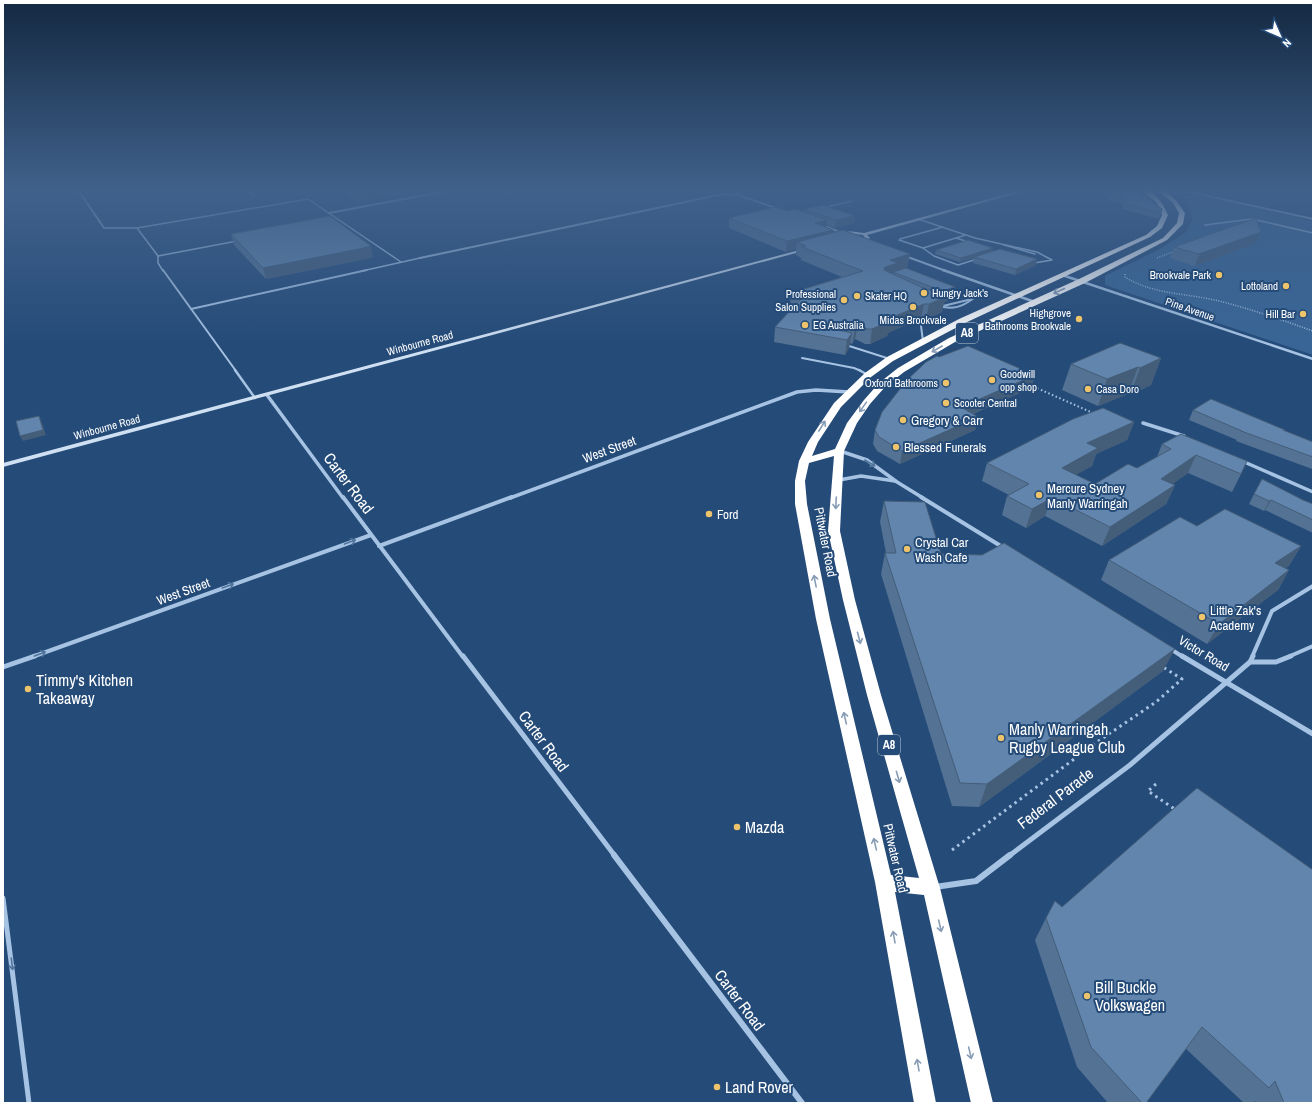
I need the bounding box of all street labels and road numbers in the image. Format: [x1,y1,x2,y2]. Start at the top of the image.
street label: Pine Avenue [1164,294,1216,324]
road number: A8 [956,323,978,343]
street label: Winbourne Road [385,327,455,359]
street label: Winbourne Road [72,411,142,443]
street label: West Street [580,432,638,467]
street label: Carter Road [319,448,379,518]
street label: Pittwater Road [810,506,841,578]
street label: West Street [154,574,212,609]
street label: Victor Road [1175,632,1232,675]
street label: Carter Road [514,706,574,776]
road number: A8 [878,735,900,755]
street label: Federal Parade [1013,762,1097,834]
street label: Pittwater Road [879,822,912,894]
street label: Carter Road [710,965,770,1035]

